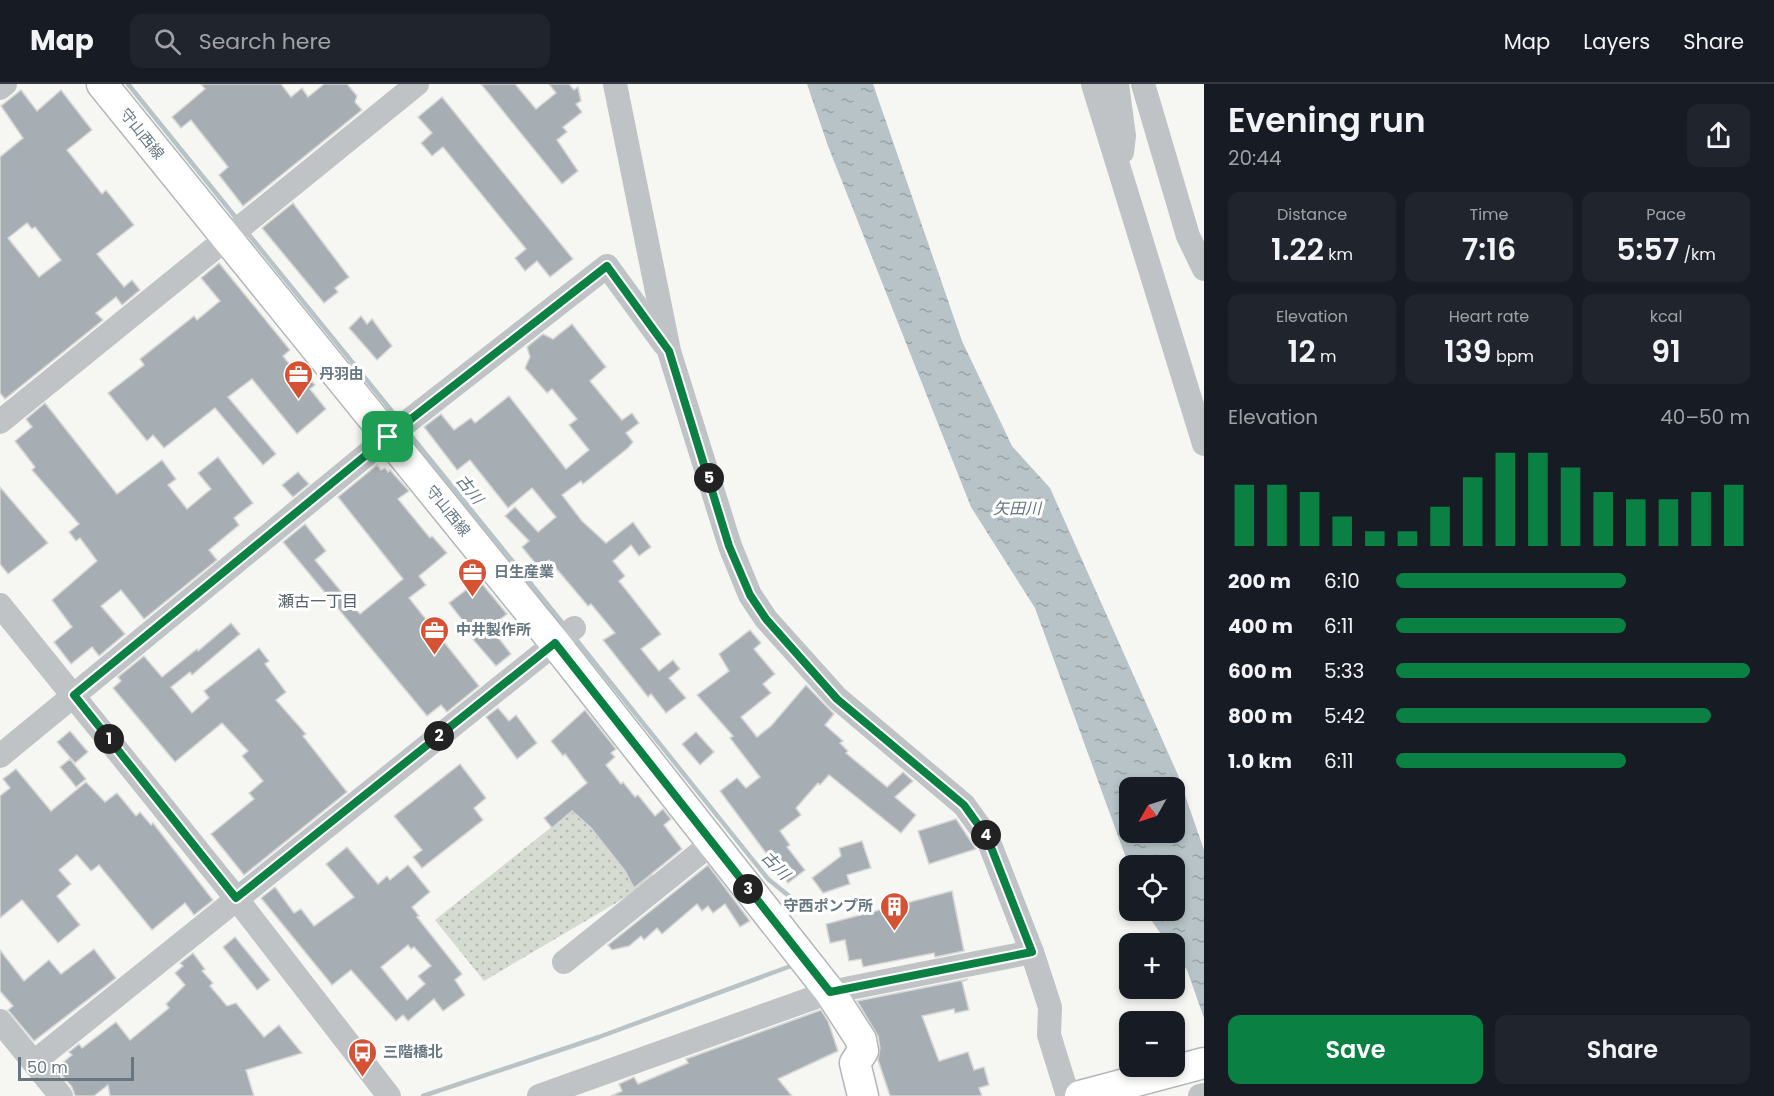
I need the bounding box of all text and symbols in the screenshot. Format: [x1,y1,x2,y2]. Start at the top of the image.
search box [130,14,550,68]
text: Map [30,21,94,60]
icon: search [151,25,184,58]
text: Search here [199,26,331,57]
text: Map [1504,27,1550,56]
text: Layers [1583,27,1650,56]
text: Share [1683,27,1744,56]
text: Evening run [1228,97,1426,144]
street label: 守山西線 [115,104,169,164]
button: share [1687,104,1750,167]
text: 20:44 [1228,144,1281,172]
text: Distance [1277,203,1347,226]
text: Time [1470,203,1509,226]
text: Pace [1646,203,1686,226]
text: 1.22 [1271,228,1324,271]
text: 7:16 [1462,228,1516,271]
text: 5:57 [1616,228,1679,271]
text: km [1324,243,1353,266]
text: /km [1679,243,1716,266]
text: Elevation [1276,305,1348,328]
text: Heart rate [1449,305,1529,328]
text: kcal [1650,305,1682,328]
text: 12 [1288,330,1316,373]
text: 139 [1444,330,1492,373]
text: 91 [1651,330,1681,373]
text: m [1316,345,1336,368]
text: bpm [1492,345,1534,368]
office icon: 丹羽由 [282,358,314,400]
place label: 丹羽由 [319,363,364,384]
text: Elevation [1228,403,1318,431]
text: 40–50 m [1660,403,1750,431]
pin [362,411,413,462]
icon: arrive [371,420,404,453]
pin: 5 [694,463,724,493]
text: 5 [704,466,714,489]
water label: 古川 [451,470,490,511]
street label: 守山西線 [421,481,475,541]
water label: 矢田川 [993,497,1043,520]
office icon: 日生産業 [457,556,489,598]
place label: 日生産業 [494,561,554,582]
text: 200 m [1228,567,1291,595]
text: 6:10 [1324,567,1360,595]
district label: 瀬古一丁目 [278,590,358,613]
text: 400 m [1228,612,1293,640]
text: 6:11 [1324,612,1354,640]
office icon: 中井製作所 [419,614,451,656]
place label: 中井製作所 [456,619,531,640]
text: 600 m [1228,657,1292,685]
text: 5:33 [1324,657,1364,685]
text: 800 m [1228,702,1292,730]
text: 5:42 [1324,702,1365,730]
pin: 2 [424,721,454,751]
pin: 1 [94,724,124,754]
text: 2 [434,724,444,747]
text: 1 [106,727,112,750]
text: 1.0 km [1228,747,1292,775]
text: 6:11 [1324,747,1354,775]
north arrow [1119,777,1185,843]
map controls [1119,777,1185,1077]
pin: 4 [971,820,1001,850]
text: 4 [981,823,991,846]
water label: 古川 [756,846,796,886]
button: locate [1119,855,1185,921]
pin: 3 [733,874,763,904]
text: 3 [743,877,753,900]
building icon: 守西ポンプ所 [878,890,910,932]
place label: 守西ポンプ所 [783,895,873,916]
button: + [1119,933,1185,999]
button: − [1119,1011,1185,1077]
button: Save [1228,1015,1483,1084]
button: Share [1495,1015,1750,1084]
bus stop icon: 三階橋北 [346,1036,378,1078]
place label: 三階橋北 [383,1041,443,1062]
scale bar [18,1054,134,1082]
text: 50 m [27,1056,68,1079]

